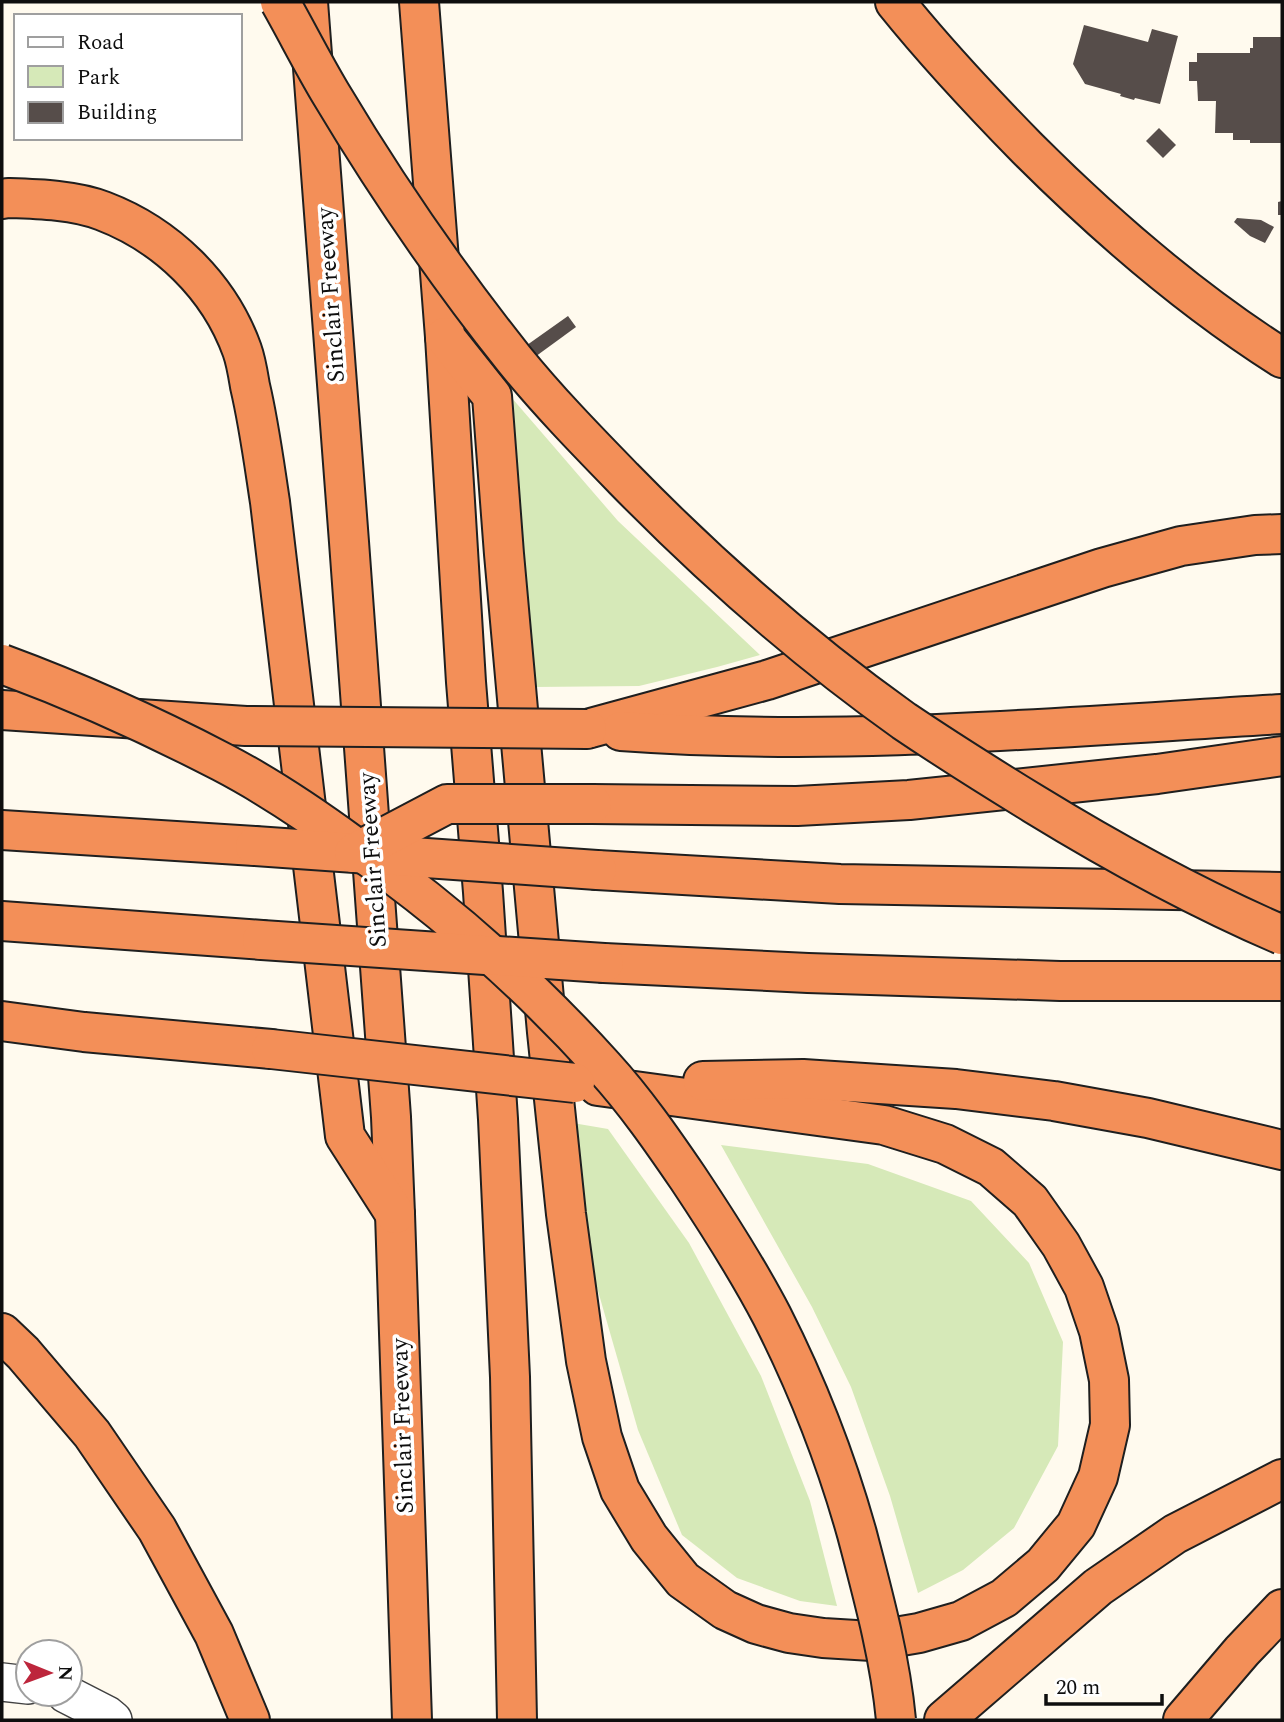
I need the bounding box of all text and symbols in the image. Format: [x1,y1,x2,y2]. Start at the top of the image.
legend [14,14,242,140]
text: Road [77,27,124,59]
text: Park [77,62,121,94]
text: Building [77,97,157,129]
street label: Sinclair Freeway [307,205,355,384]
street label: Sinclair Freeway [349,770,397,949]
street label: Sinclair Freeway [382,1336,424,1514]
north arrow [14,1638,84,1708]
scale bar [1046,1662,1162,1706]
text: N [50,1665,79,1681]
text: 20 m [1056,1672,1100,1704]

